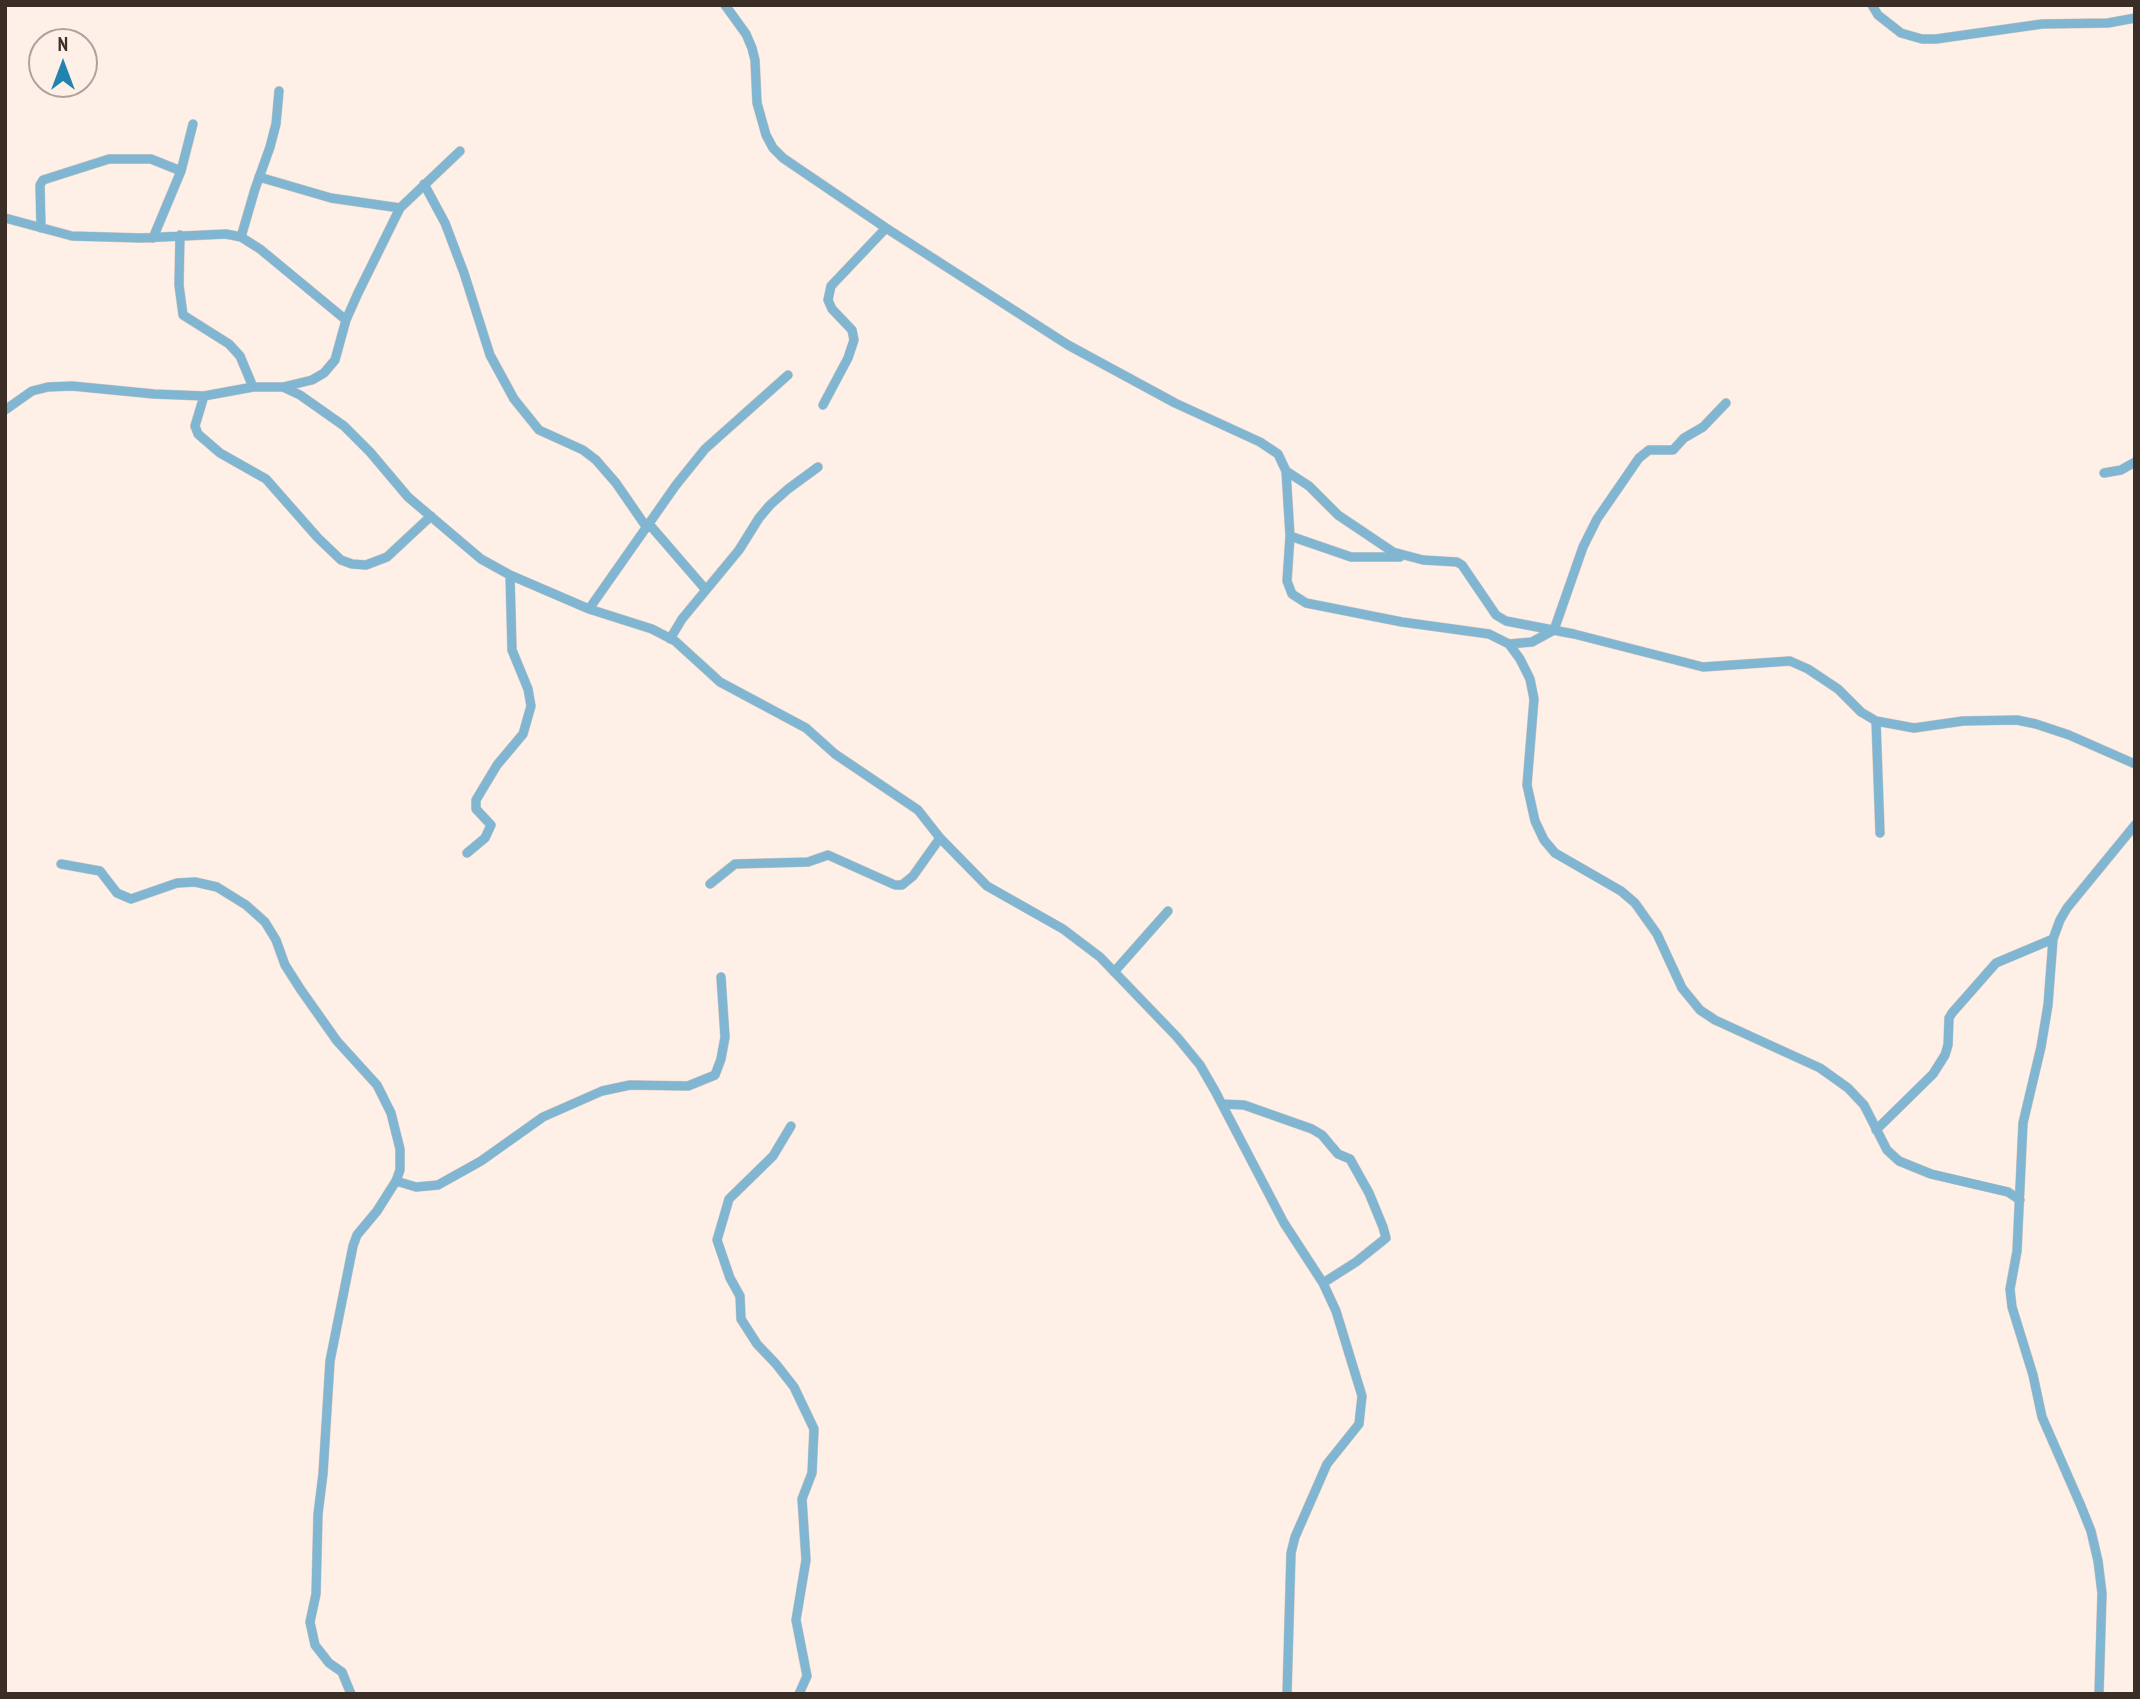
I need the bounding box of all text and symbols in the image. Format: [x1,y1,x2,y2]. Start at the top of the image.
north arrow [28,28,98,98]
text: N [58,32,68,56]

